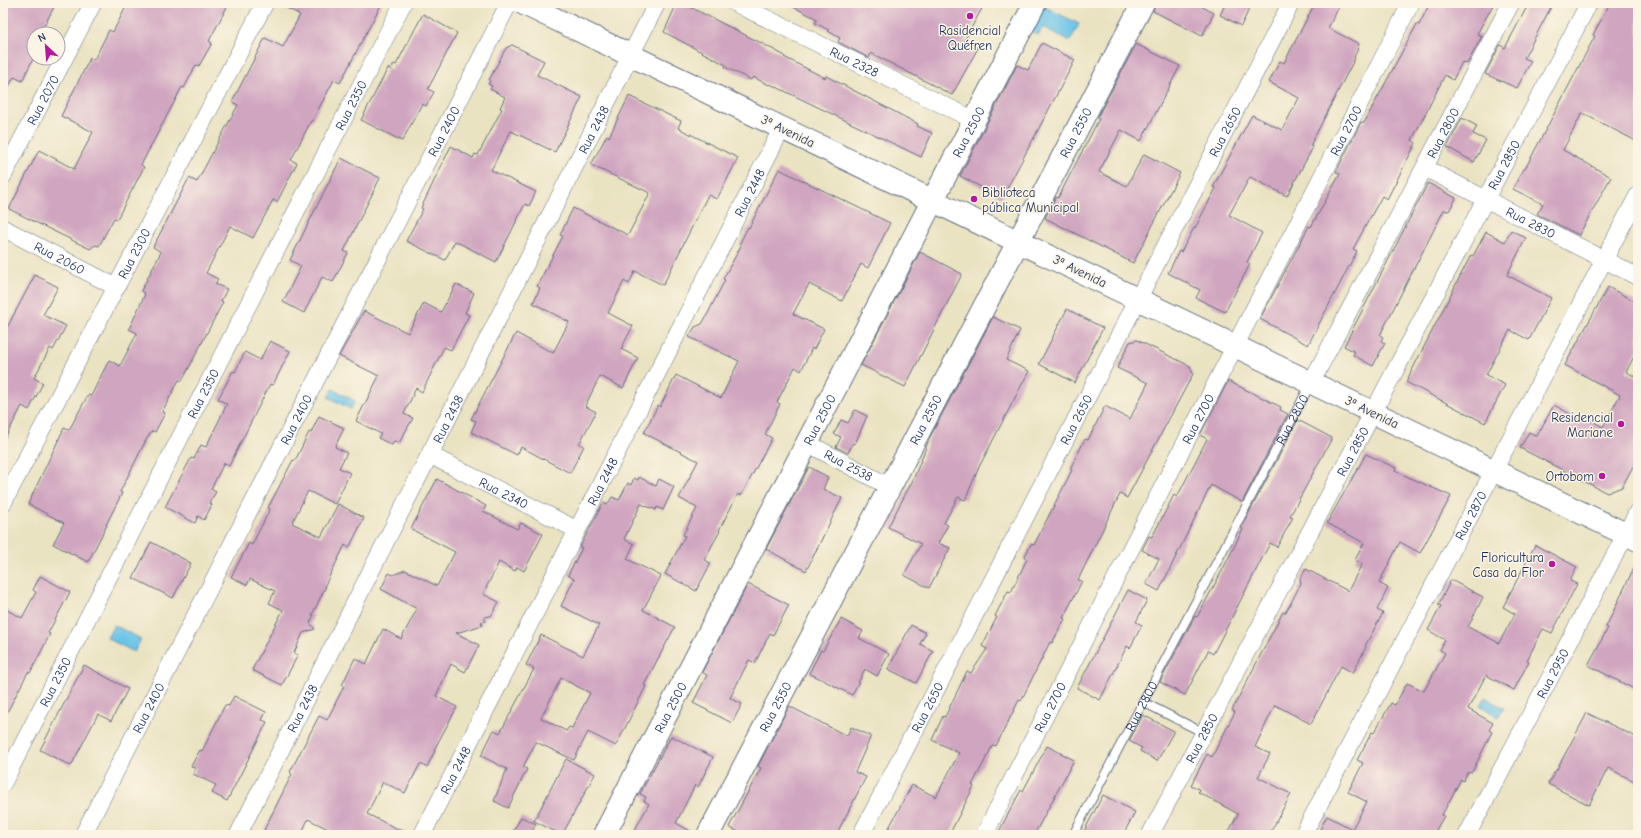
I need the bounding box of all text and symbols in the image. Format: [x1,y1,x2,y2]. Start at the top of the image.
marker: Rasidencial Quéfren [965,11,975,21]
place label: Rasidencial Quéfren [939,23,1001,53]
north arrow [26,26,66,66]
text: N [36,30,48,45]
street label: Rua 2328 [828,43,882,80]
street label: Rua 2070 [24,72,62,127]
street label: Rua 2350 [332,78,370,132]
street label: Rua 2400 [424,103,463,159]
street label: Rua 2438 [575,103,612,156]
street label: Rua 2700 [1327,103,1365,158]
street label: Rua 2500 [949,104,988,160]
street label: Rua 2650 [1206,104,1244,159]
street label: Rua 2550 [1056,105,1095,160]
street label: Rua 2800 [1423,105,1462,160]
street label: 3ª Avenida [759,112,817,150]
street label: Rua 2850 [1485,137,1523,192]
street label: Rua 2448 [731,166,768,219]
place label: Biblioteca pública Municipal [982,185,1079,215]
marker: Biblioteca pública Municipal [969,194,979,204]
street label: Rua 2830 [1504,203,1558,241]
street label: Rua 2300 [115,225,153,281]
street label: Rua 2060 [32,238,88,277]
street label: 3ª Avenida [1051,252,1109,290]
street label: Rua 2350 [184,366,222,421]
street label: Rua 2500 [800,391,839,447]
street label: Rua 2700 [1179,391,1217,446]
street label: Rua 2800 [1273,391,1311,447]
street label: Rua 2400 [277,392,315,447]
street label: Rua 2438 [429,392,466,445]
street label: Rua 2550 [906,392,945,447]
street label: Rua 2650 [1057,392,1095,447]
street label: 3ª Avenida [1343,393,1401,431]
place label: Residencial Mariane [1551,410,1613,440]
marker: Residencial Mariane [1616,419,1626,429]
street label: Rua 2850 [1333,424,1372,479]
street label: Rua 2538 [822,446,876,484]
street label: Rua 2448 [584,455,621,508]
place label: Ortobom [1546,469,1594,484]
marker: Ortobom [1597,471,1607,481]
street label: Rua 2340 [477,474,531,511]
street label: Rua 2870 [1451,488,1489,542]
place label: Floricultura Casa da Flor [1473,550,1545,580]
marker: Floricultura Casa da Flor [1547,559,1557,569]
street label: Rua 2950 [1533,646,1572,701]
street label: Rua 2350 [36,654,74,709]
street label: Rua 2800 [1122,678,1160,734]
street label: Rua 2500 [651,679,690,735]
street label: Rua 2550 [756,679,794,734]
street label: Rua 2650 [908,679,946,735]
street label: Rua 2700 [1031,679,1069,734]
street label: Rua 2400 [129,680,167,735]
street label: Rua 2438 [284,681,320,735]
street label: Rua 2850 [1182,710,1221,765]
street label: Rua 2448 [437,743,474,796]

